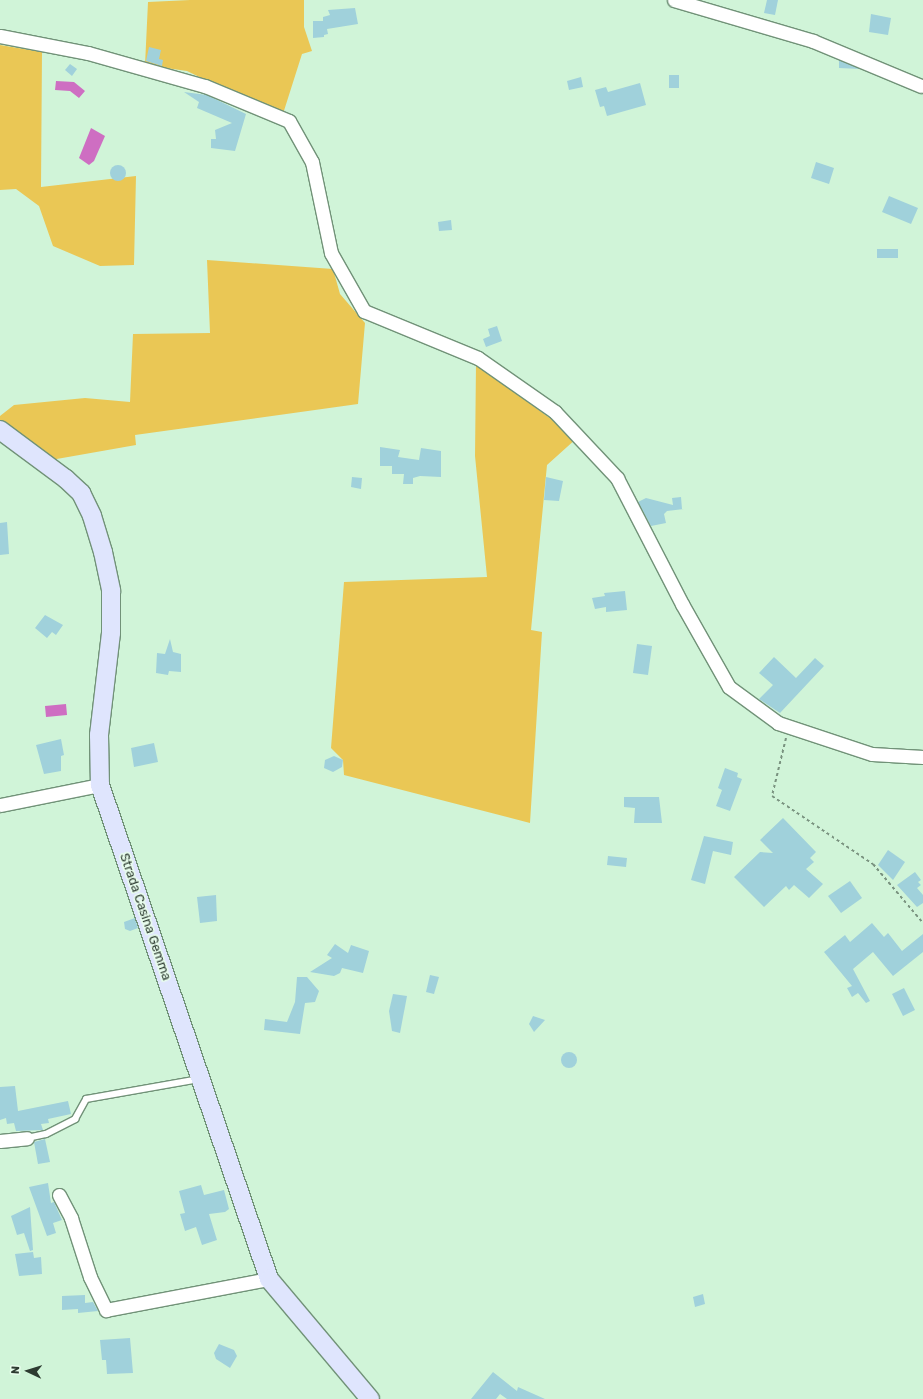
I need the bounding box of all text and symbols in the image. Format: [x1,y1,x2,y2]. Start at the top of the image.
street label: Strada Casina Gemma [116,851,174,983]
north arrow [8,1351,48,1391]
text: N [9,1366,22,1375]

